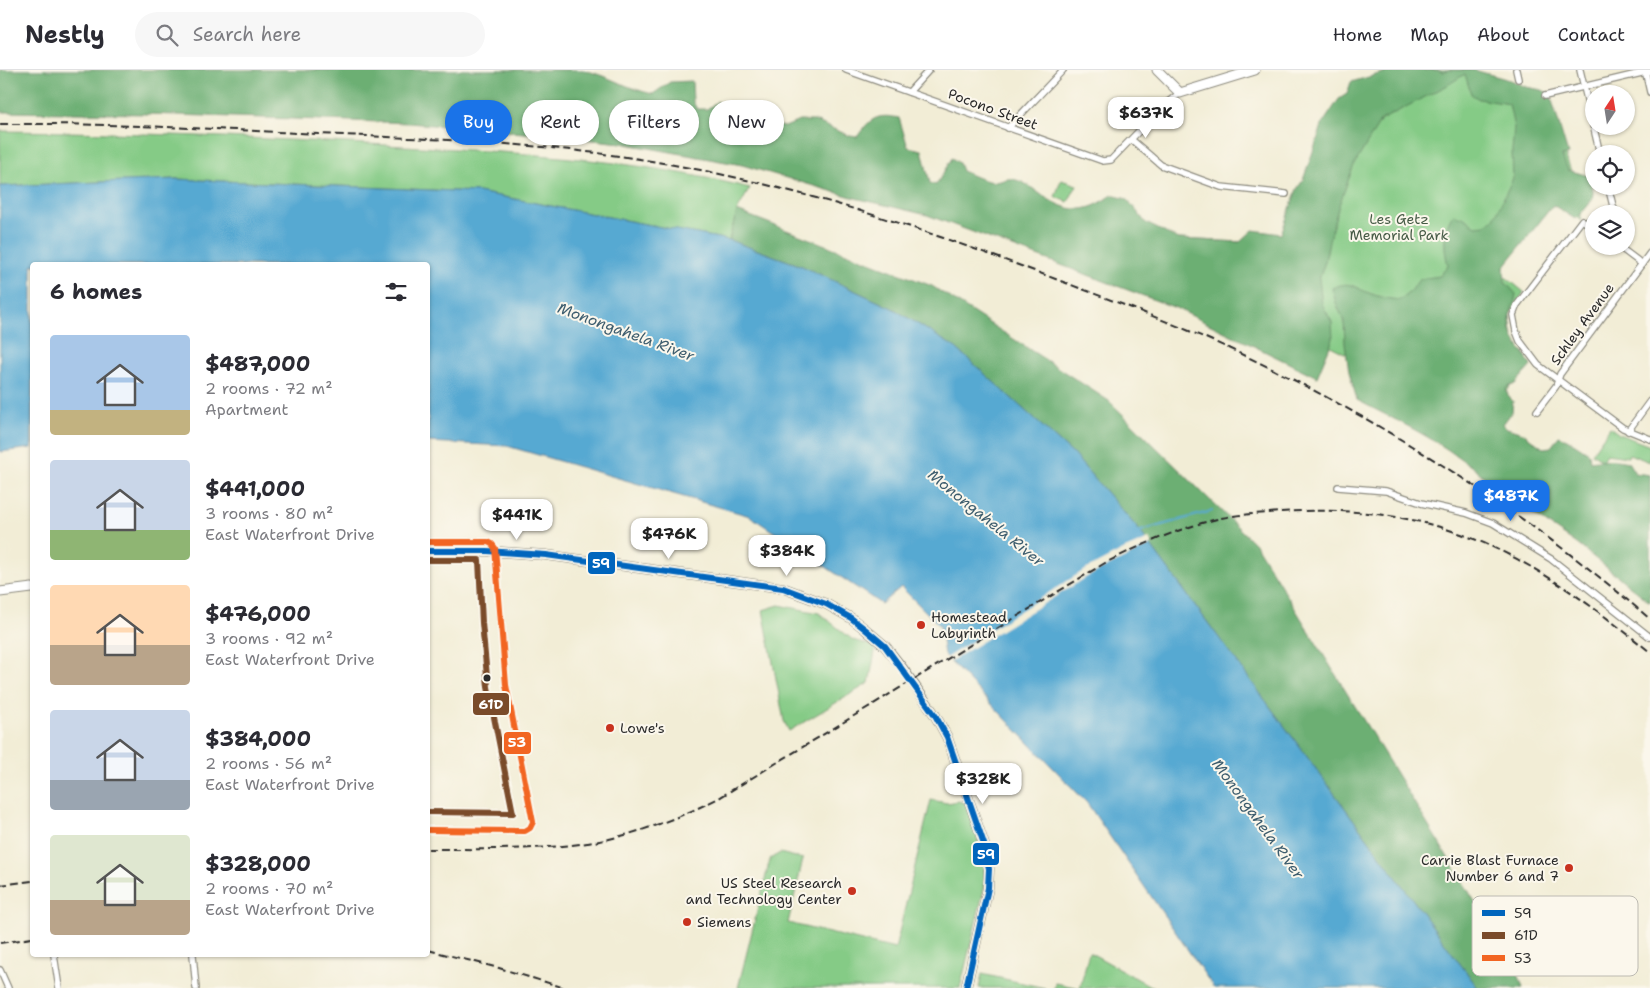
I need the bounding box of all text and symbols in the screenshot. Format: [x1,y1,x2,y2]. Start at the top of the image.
search box [135,12,485,57]
text: Nestly [25,19,105,51]
icon: search [153,21,181,49]
text: Search here [193,22,301,47]
text: Home [1333,23,1382,47]
text: Map [1410,23,1449,47]
text: About [1477,23,1530,47]
text: Contact [1558,23,1625,47]
street label: Pocono Street [946,84,1040,134]
north arrow [1585,85,1635,135]
map controls [1585,85,1635,255]
pin: $637K [1111,97,1181,139]
chip: Buy [445,100,512,145]
chip: Rent [522,100,599,145]
chip: Filters [609,100,699,145]
chip: New [709,100,784,145]
text: $637K [1119,102,1173,123]
button: locate [1585,145,1635,195]
button: layers [1585,205,1635,255]
park label: Les Getz Memorial Park [1349,210,1449,244]
text: 6 homes [50,278,142,306]
icon: filters [382,278,410,306]
street label: Schley Avenue [1546,279,1618,369]
water label: Monongahela River [555,298,698,366]
text: $487,000 [205,350,310,378]
icon: home [90,355,150,415]
text: 2 rooms · 72 m² [205,378,333,399]
text: Apartment [205,399,288,420]
water label: Monongahela River [924,465,1049,572]
text: $441,000 [205,475,305,503]
icon: home [90,480,150,540]
pin: $487K [1476,480,1546,522]
text: $487K [1483,485,1539,506]
pin: $441K [482,498,552,541]
text: 3 rooms · 80 m² [205,503,333,524]
text: $441K [492,504,542,525]
pin: $476K [634,518,704,560]
text: $476K [642,523,696,544]
text: East Waterfront Drive [205,524,375,545]
pin: $384K [752,534,822,577]
text: $384K [759,540,815,561]
line badge: 59 [587,551,616,575]
text: 59 [592,554,610,572]
text: $476,000 [205,600,311,628]
icon: home [90,605,150,665]
place label: Homestead Labyrinth [931,608,1007,642]
marker: Homestead Labyrinth [915,619,927,631]
text: 3 rooms · 92 m² [205,628,333,649]
text: East Waterfront Drive [205,649,375,670]
unlabelled marker [482,673,492,683]
line badge: 61D [472,692,510,716]
text: 61D [479,695,504,713]
place label: Lowe's [620,719,665,737]
marker: Lowe's [604,722,616,734]
text: $384,000 [205,725,311,753]
icon: home [90,730,150,790]
line badge: 53 [503,731,532,755]
text: 53 [508,733,526,751]
text: 2 rooms · 56 m² [205,753,332,774]
water label: Monongahela River [1208,755,1309,884]
pin: $328K [948,762,1018,805]
text: $328K [956,768,1010,789]
text: East Waterfront Drive [205,774,375,795]
line badge: 59 [972,842,1000,866]
text: 59 [977,845,995,863]
text: $328,000 [205,850,311,878]
place label: Carrie Blast Furnace Number 6 and 7 [1421,851,1559,885]
icon: home [90,855,150,915]
marker: Carrie Blast Furnace Number 6 and 7 [1563,862,1575,874]
place label: US Steel Research and Technology Center [686,874,842,908]
text: 2 rooms · 70 m² [205,878,333,899]
marker: US Steel Research and Technology Center [846,885,858,897]
legend [1472,896,1638,976]
text: East Waterfront Drive [205,899,375,920]
text: 59 [1514,904,1532,922]
place label: Siemens [697,913,752,931]
marker: Siemens [681,916,693,928]
text: 61D [1514,926,1538,944]
text: 53 [1514,949,1532,967]

